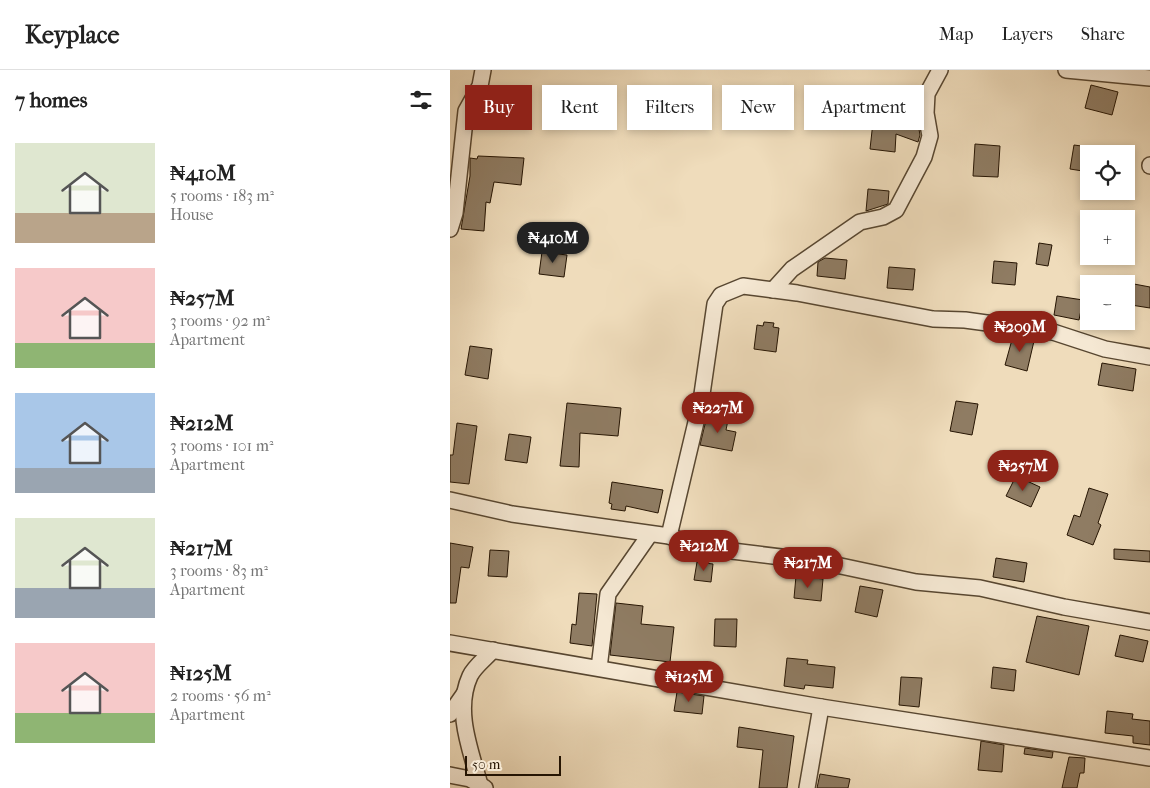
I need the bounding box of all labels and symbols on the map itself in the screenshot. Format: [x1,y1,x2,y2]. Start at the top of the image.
pin: ₦410M [518,222,588,264]
pin: ₦209M [985,310,1055,353]
pin: ₦227M [683,392,753,434]
pin: ₦257M [988,450,1058,492]
pin: ₦212M [669,530,739,572]
pin: ₦217M [773,546,843,589]
pin: ₦125M [654,660,724,703]
scale bar [465,753,561,776]

